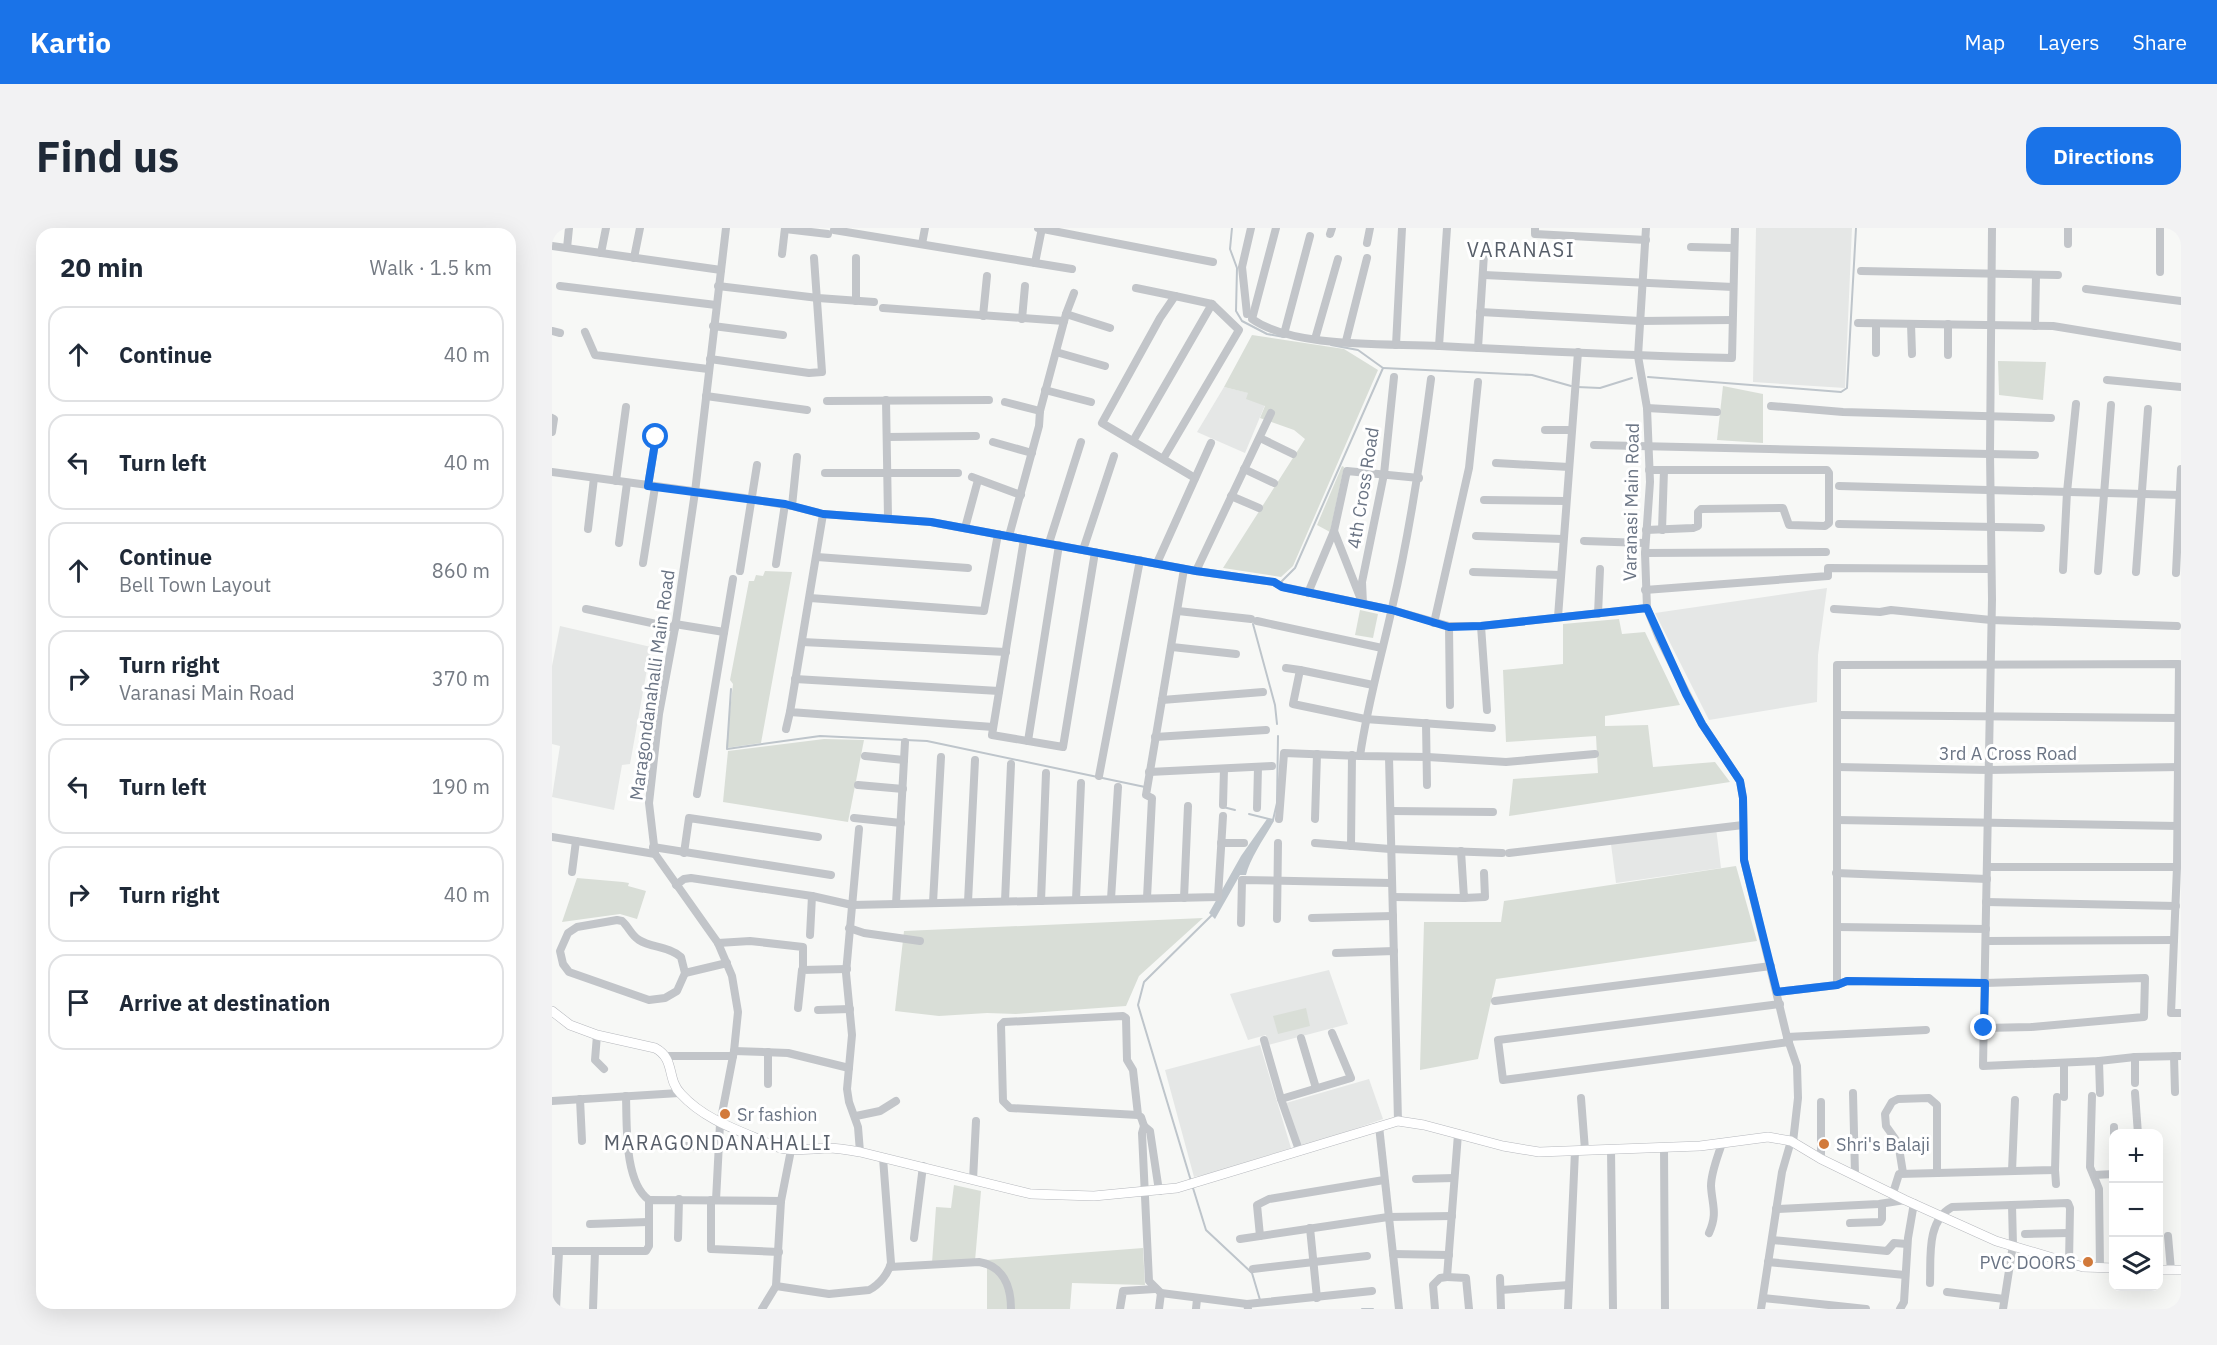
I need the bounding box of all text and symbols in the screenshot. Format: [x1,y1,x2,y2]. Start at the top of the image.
text: Kartio [30,24,111,61]
text: Map [1965,28,2005,56]
text: Layers [2038,28,2100,56]
text: Share [2133,28,2187,56]
button: Directions [2026,127,2181,185]
text: Find us [36,129,179,184]
district label: VARANASI [1467,236,1575,263]
text: 20 min [60,250,144,284]
text: Walk · 1.5 km [370,254,492,281]
icon: ahead [62,338,95,371]
text: Continue [119,340,212,369]
text: 40 m [444,341,490,368]
route start [642,423,668,449]
street label: Varanasi Main Road [1618,423,1644,581]
street label: 4th Cross Road [1342,426,1384,550]
icon: left [62,446,95,479]
text: Turn left [119,448,207,477]
text: 40 m [444,449,490,476]
text: Continue [119,542,212,571]
icon: ahead [62,554,95,587]
text: 860 m [432,557,490,584]
street label: Maragondanahalli Main Road [624,568,680,802]
text: Bell Town Layout [119,571,271,598]
text: Turn right [119,650,220,679]
icon: right [62,662,95,695]
text: 370 m [432,665,490,692]
text: Varanasi Main Road [119,679,295,706]
street label: 3rd A Cross Road [1939,742,2077,765]
icon: left [62,770,95,803]
text: Turn left [119,772,207,801]
text: 190 m [432,773,490,800]
icon: right [62,878,95,911]
text: Turn right [119,880,220,909]
text: 40 m [444,881,490,908]
icon: arrive [62,986,95,1019]
text: Arrive at destination [119,988,330,1017]
route end [1970,1014,1996,1040]
place label: Sr fashion [737,1103,818,1126]
marker: Sr fashion [718,1107,732,1121]
district label: MARAGONDANAHALLI [604,1129,832,1156]
map controls [2109,1129,2163,1291]
button: + [2109,1129,2163,1183]
place label: Shri's Balaji [1836,1133,1930,1156]
marker: Shri's Balaji [1817,1137,1831,1151]
button: − [2109,1183,2163,1237]
button: layers [2109,1237,2163,1291]
place label: PVC DOORS [1979,1251,2076,1274]
marker: PVC DOORS [2081,1255,2095,1269]

